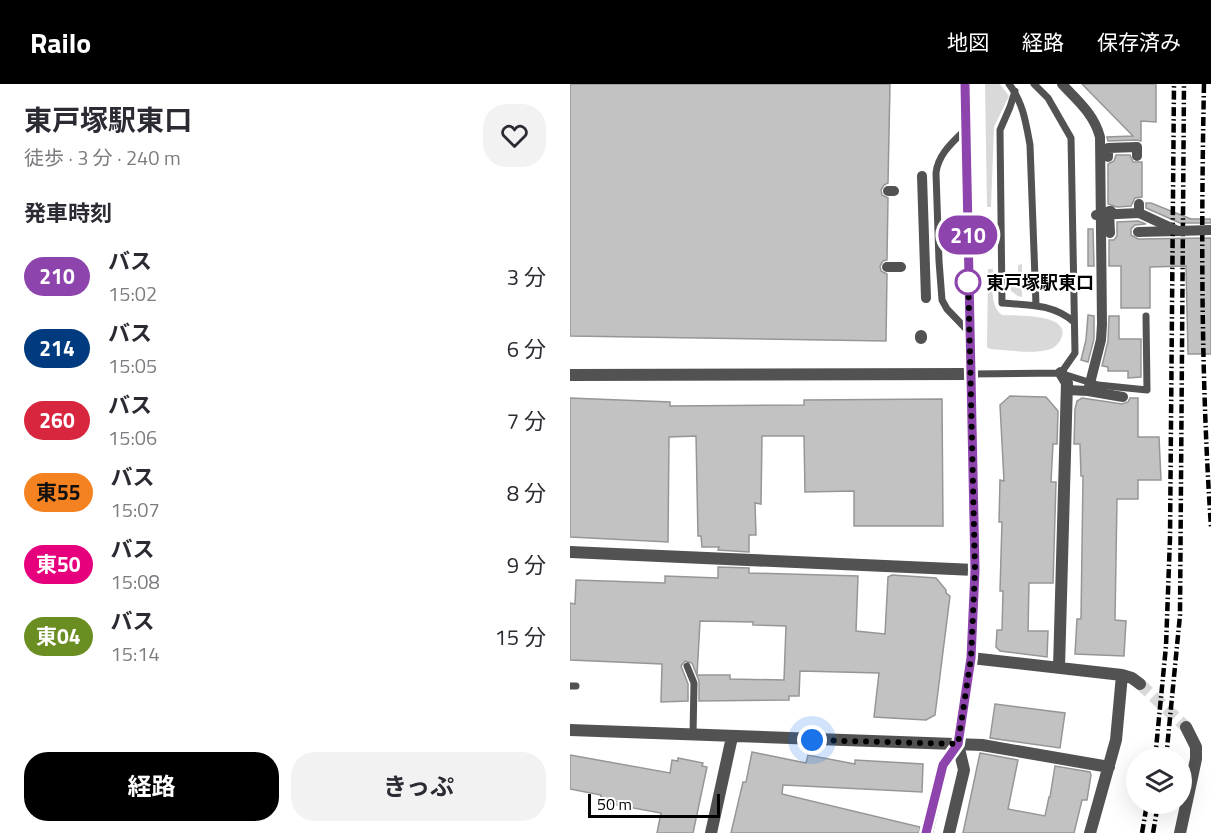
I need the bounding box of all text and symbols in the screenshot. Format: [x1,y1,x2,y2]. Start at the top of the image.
text: Railo [30,21,91,64]
text: 地図 [947,26,989,58]
text: 経路 [1022,26,1064,58]
text: 保存済み [1097,26,1181,58]
text: 東戸塚駅東口 [24,98,192,141]
button: heart [483,104,546,167]
text: 徒歩 · 3 分 · 240 m [24,142,181,173]
text: 発車時刻 [24,196,112,230]
line badge: 210 [934,216,1002,254]
text: 210 [950,219,986,251]
text: バス [108,244,152,278]
text: 210 [39,260,75,292]
text: 3 分 [507,260,546,294]
marker: 東戸塚駅東口 [955,269,981,295]
place label: 東戸塚駅東口 [986,269,1094,296]
text: 15:02 [108,278,157,309]
text: バス [108,316,152,350]
text: 214 [39,332,75,364]
text: 6 分 [507,332,546,366]
text: 15:05 [108,350,157,381]
text: バス [108,388,152,422]
text: 260 [39,404,75,436]
text: 7 分 [507,404,546,438]
text: 15:06 [108,422,157,453]
text: バス [111,460,155,494]
text: 東55 [36,476,81,508]
text: 8 分 [507,476,546,510]
text: 15:07 [111,494,160,525]
text: バス [111,532,155,566]
text: 東50 [36,548,81,580]
text: 9 分 [507,548,546,582]
text: 15:08 [111,566,160,597]
text: バス [111,604,155,638]
text: 東04 [36,620,81,652]
text: 15 分 [495,620,546,654]
text: 15:14 [111,638,160,669]
your location [797,725,827,755]
map controls [1126,748,1192,814]
button: layers [1126,748,1192,814]
button: 経路 [24,752,279,821]
button: きっぷ [291,752,546,821]
scale bar [588,791,720,818]
text: 50 m [597,792,632,816]

